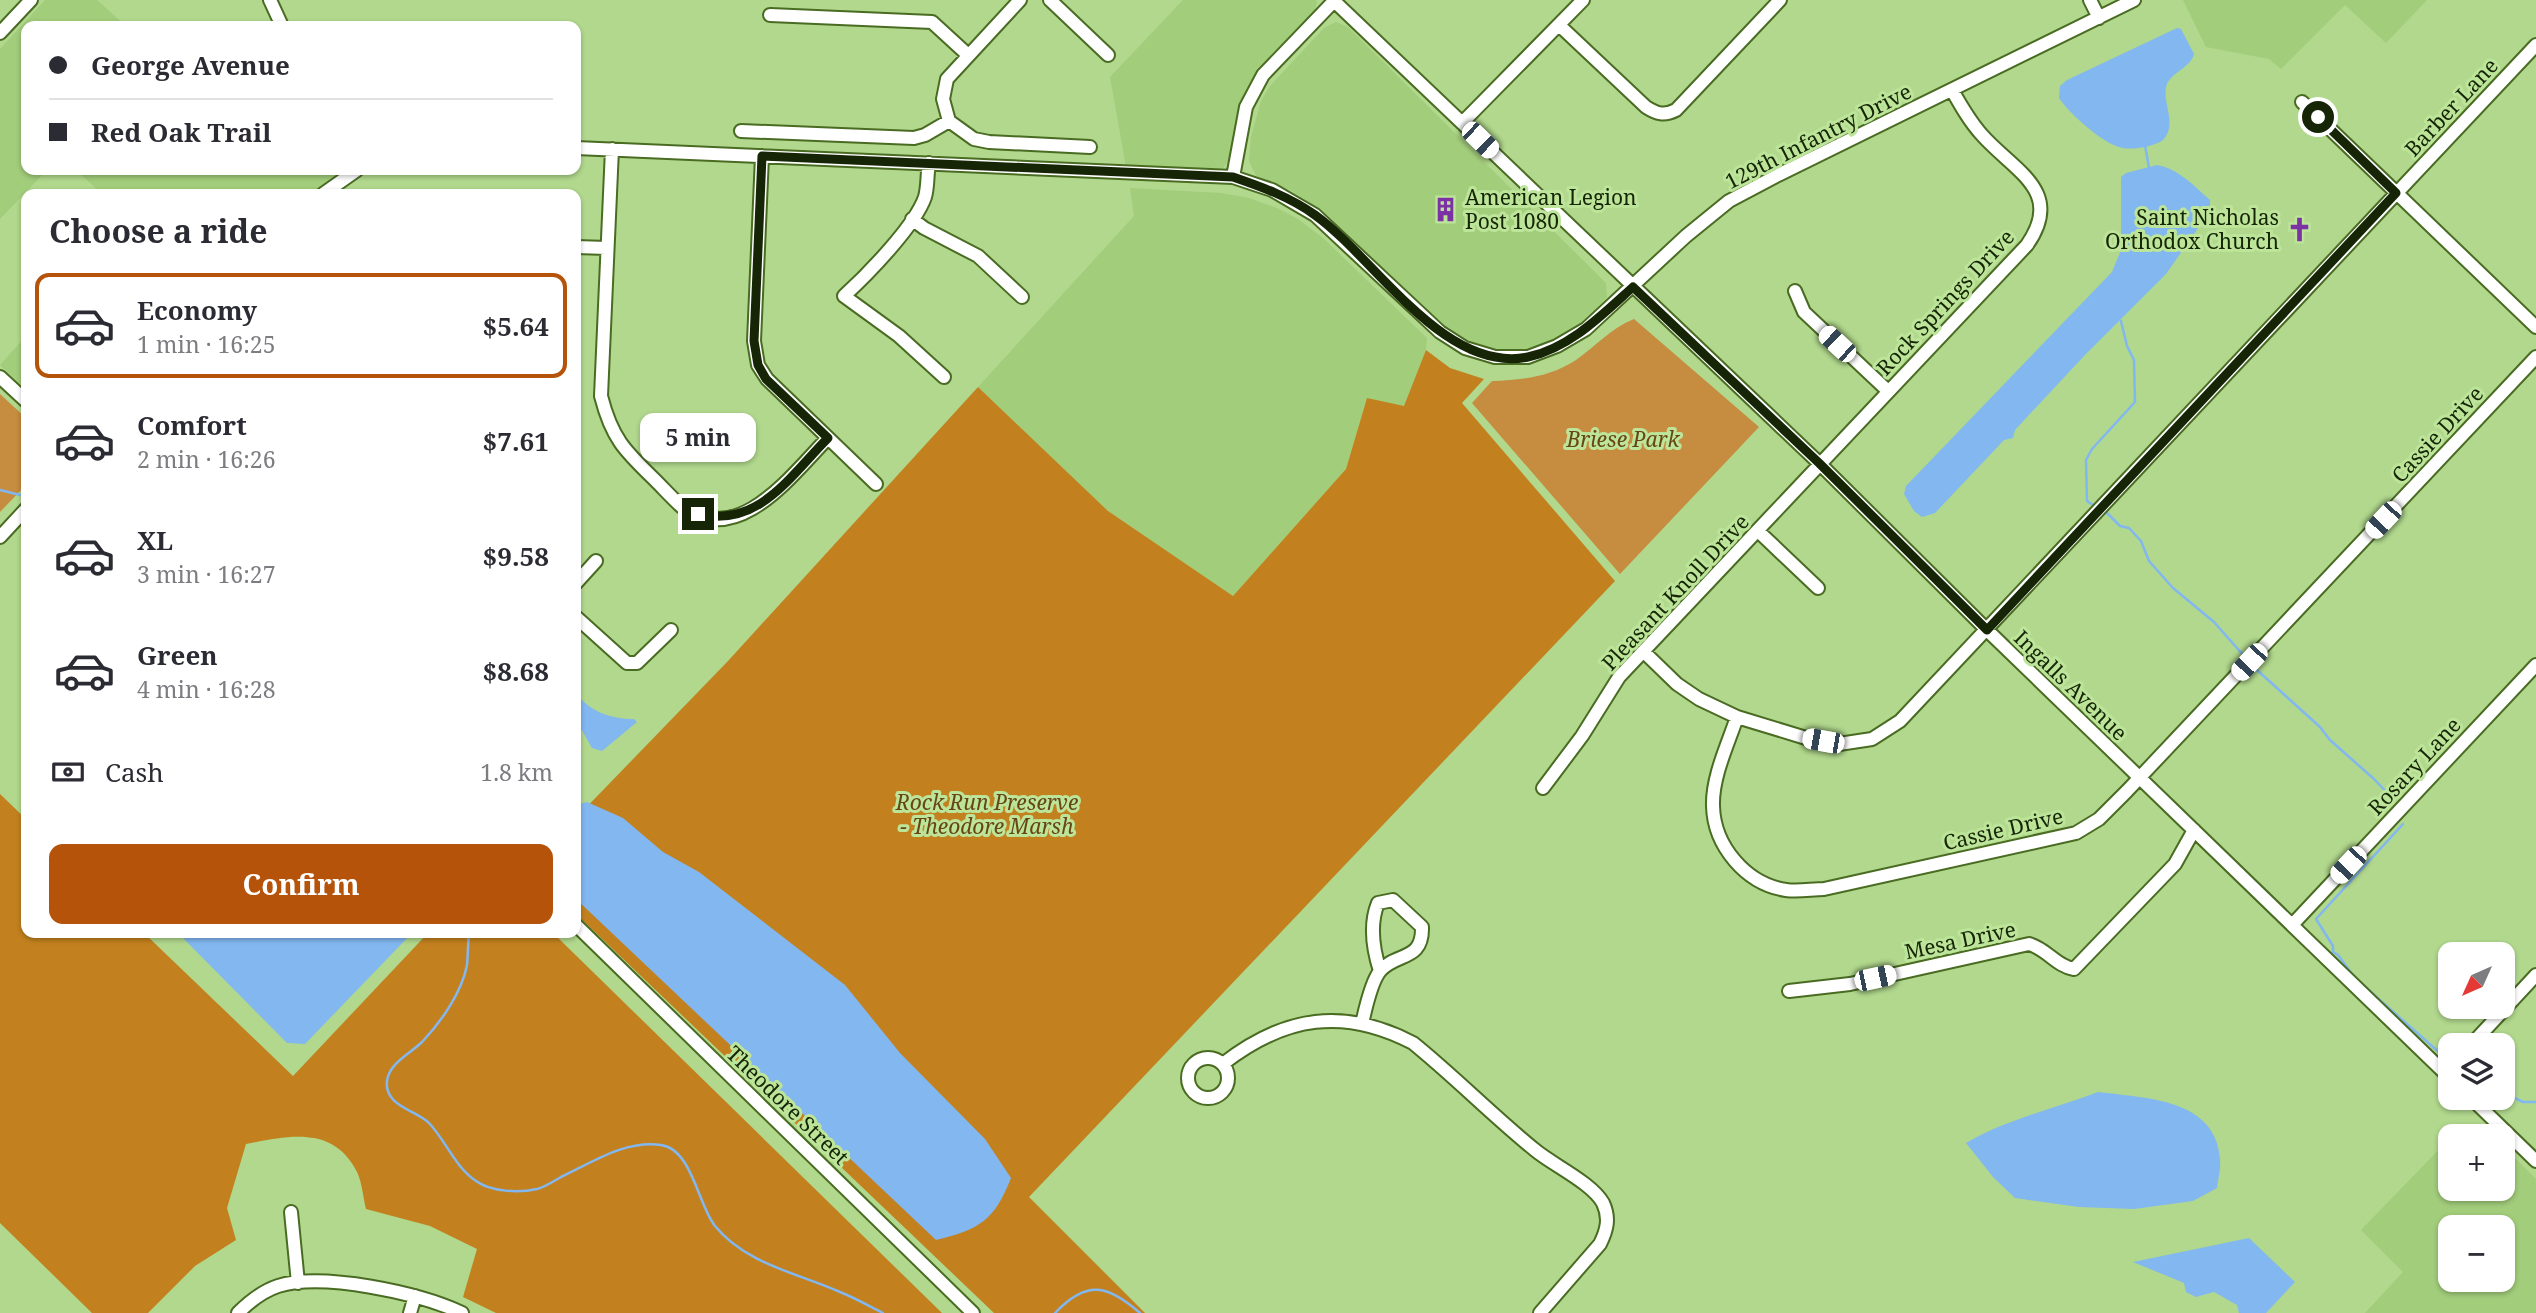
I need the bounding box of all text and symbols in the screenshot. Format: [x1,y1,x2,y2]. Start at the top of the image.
text: George Avenue [91,47,290,83]
street label: Barber Lane [2398,52,2504,162]
street label: 129th Infantry Drive [1720,77,1916,195]
route start [2302,101,2334,133]
text: Red Oak Trail [91,114,271,150]
car [1458,118,1503,162]
place label: American Legion Post 1080 [1465,183,1637,235]
building icon: American Legion Post 1080 [1431,195,1459,223]
place label: Saint Nicholas Orthodox Church [2105,203,2279,255]
text: Choose a ride [49,209,268,252]
church icon: Saint Nicholas Orthodox Church [2285,215,2313,243]
street label: Rock Springs Drive [1870,223,2020,381]
text: Economy [137,292,257,328]
icon: car [53,294,116,357]
text: $5.64 [483,308,549,344]
car [1815,322,1860,366]
text: 1 min · 16:25 [137,328,275,360]
street label: Cassie Drive [2385,380,2489,488]
text: Comfort [137,407,247,443]
icon: car [53,409,116,472]
callout: 5 min [640,412,756,462]
text: 5 min [665,421,731,453]
text: $7.61 [483,423,549,459]
park label: Briese Park [1566,425,1680,453]
text: 2 min · 16:26 [137,443,275,475]
car [2361,497,2406,543]
route end [682,498,714,530]
street label: Pleasant Knoll Drive [1595,508,1755,676]
text: XL [137,522,173,558]
icon: car [53,524,116,587]
text: $9.58 [483,538,549,574]
text: 3 min · 16:27 [137,558,275,590]
street label: Ingalls Avenue [2008,624,2134,746]
text: Green [137,637,218,673]
icon: car [53,639,116,702]
car [2227,639,2272,685]
text: $8.68 [483,653,549,689]
text: 4 min · 16:28 [137,673,275,705]
street label: Rosary Lane [2361,711,2467,821]
car [1801,727,1846,755]
icon: cash [49,753,87,791]
text: Cash [105,754,164,790]
text: 1.8 km [480,756,553,788]
park label: Rock Run Preserve - Theodore Marsh [895,788,1078,840]
street label: Cassie Drive [1940,802,2066,856]
car [2326,842,2371,888]
button: Confirm [49,844,553,924]
street label: Mesa Drive [1902,915,2018,965]
north arrow [2438,942,2515,1018]
map controls [2438,942,2515,1292]
car [1853,963,1898,993]
button: layers [2438,1033,2515,1110]
street label: Theodore Street [721,1039,855,1171]
button: + [2438,1124,2515,1201]
button: − [2438,1215,2515,1292]

